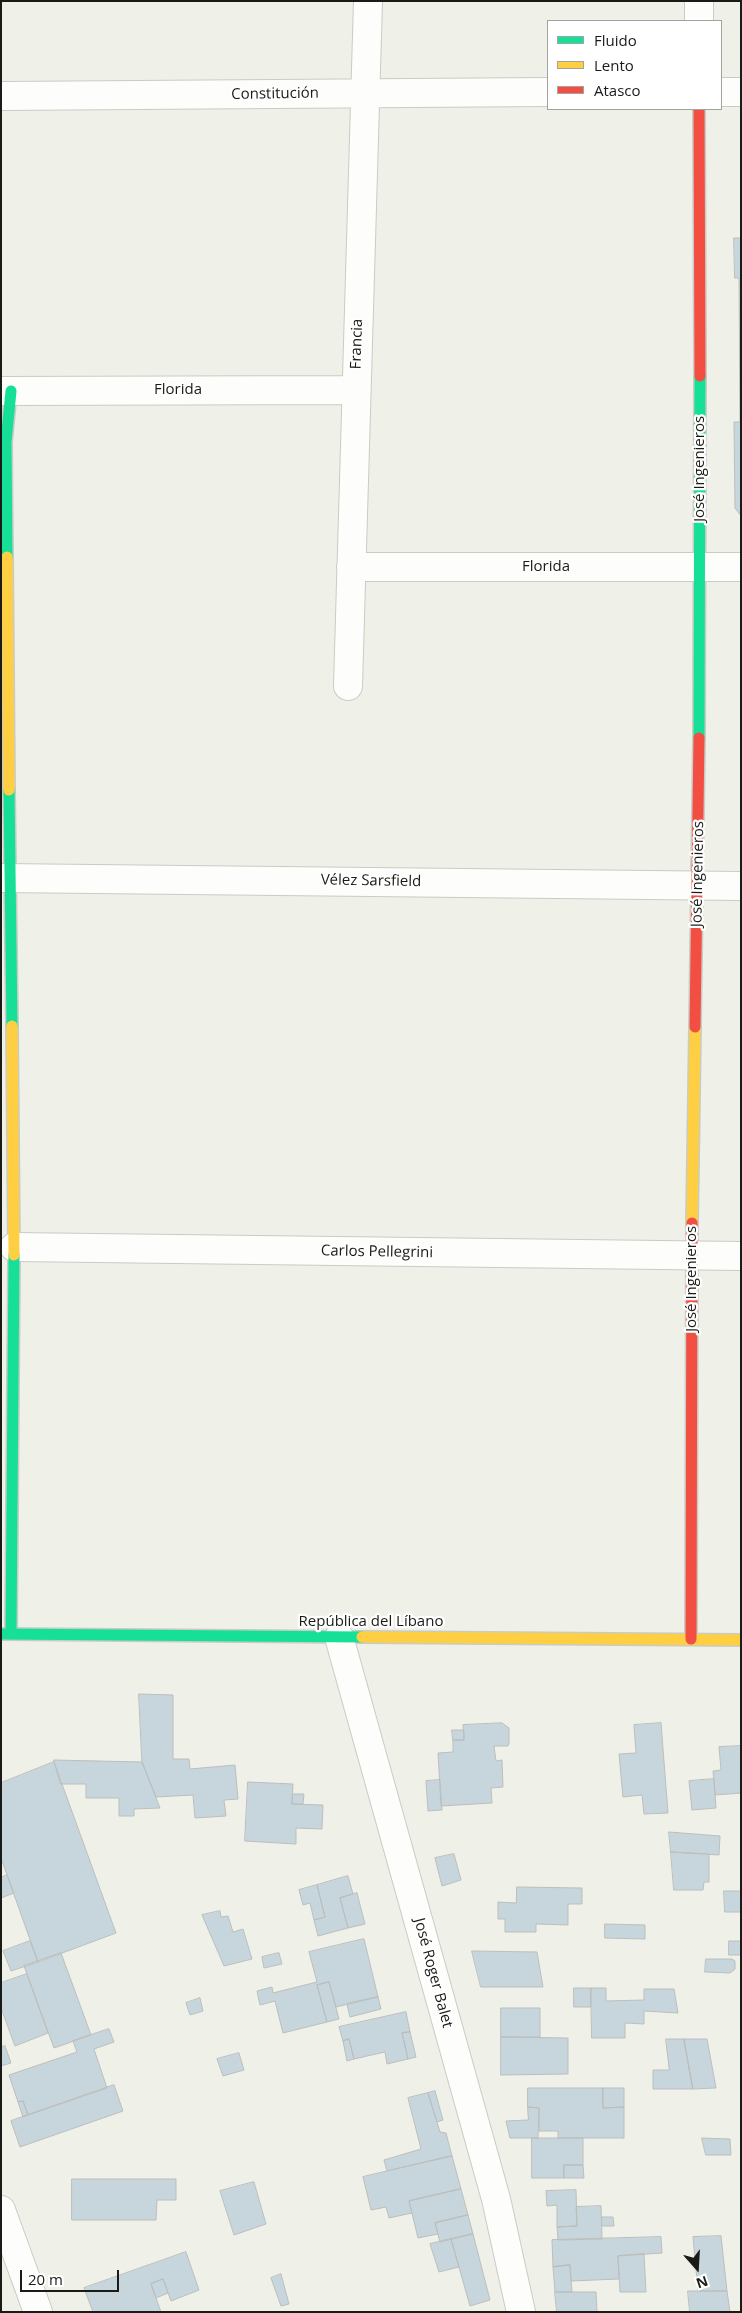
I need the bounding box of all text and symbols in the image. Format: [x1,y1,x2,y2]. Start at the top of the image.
legend [547,20,722,110]
text: Fluido [594,30,637,50]
text: Lento [594,55,634,75]
text: Atasco [594,80,641,100]
street label: Constitución [231,84,319,104]
street label: Francia [347,318,367,370]
street label: Florida [154,381,202,399]
street label: José Ingenieros [691,416,709,522]
street label: Florida [522,558,570,576]
street label: José Ingenieros [688,821,708,927]
street label: Vélez Sarsfield [321,871,421,891]
street label: José Ingenieros [683,1226,701,1332]
street label: Carlos Pellegrini [321,1242,433,1262]
street label: República del Líbano [299,1613,443,1631]
street label: José Roger Balet [410,1916,456,2030]
north arrow [672,2243,722,2293]
scale bar [22,2260,121,2292]
text: 20 m [28,2269,63,2289]
text: N [694,2272,711,2293]

